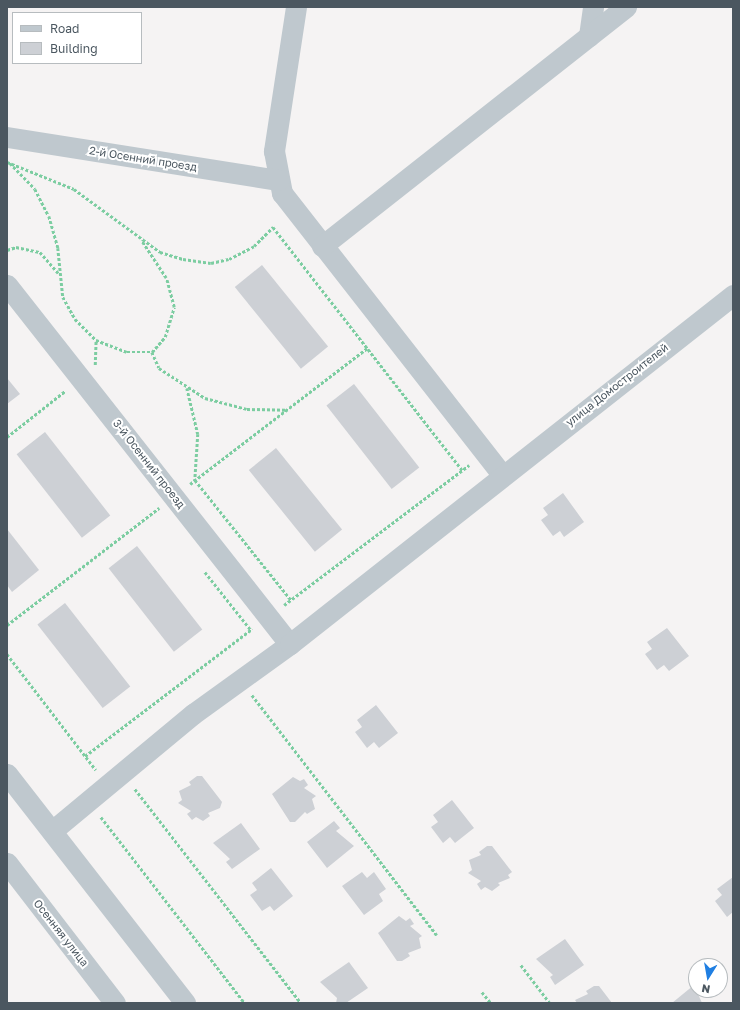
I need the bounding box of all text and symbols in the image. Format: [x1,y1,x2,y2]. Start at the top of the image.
legend [12,12,142,64]
text: Road [50,21,79,36]
text: Building [50,41,98,56]
street label: 2-й Осенний проезд [88,144,198,174]
street label: улица Домостроителей [563,341,671,429]
street label: 3-й Осенний проезд [110,417,188,511]
street label: Осенняя улица [31,897,91,969]
north arrow [688,958,728,998]
text: N [700,982,711,996]

